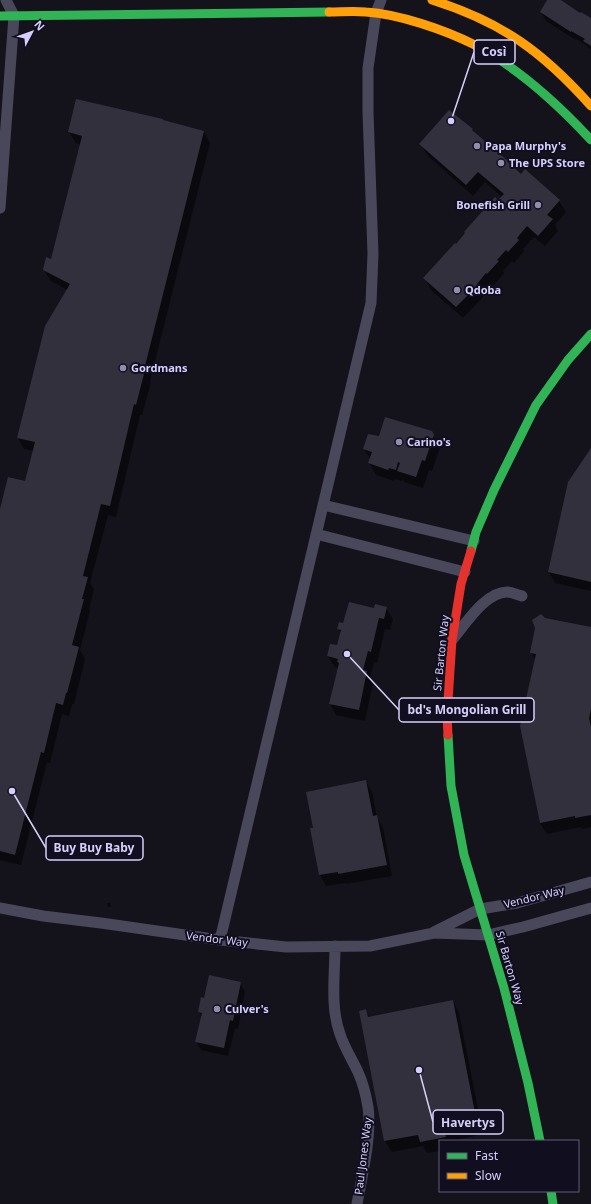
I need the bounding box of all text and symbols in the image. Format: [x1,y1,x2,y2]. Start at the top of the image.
north arrow [12,12,52,52]
text: N [31,17,49,33]
callout: Così [474,40,515,64]
text: Così [482,43,507,60]
place label: Papa Murphy's [485,138,567,153]
marker: Papa Murphy's [472,141,482,151]
place label: The UPS Store [509,155,585,170]
marker: The UPS Store [496,158,506,168]
place label: Bonefish Grill [456,197,530,212]
marker: Bonefish Grill [533,200,543,210]
place label: Qdoba [465,282,501,297]
marker: Qdoba [452,285,462,295]
place label: Gordmans [131,360,188,375]
marker: Gordmans [118,363,128,373]
place label: Carino's [407,434,451,449]
marker: Carino's [394,437,404,447]
street label: Sir Barton Way [429,614,452,692]
callout: bd's Mongolian Grill [399,698,534,722]
text: bd's Mongolian Grill [408,701,526,718]
callout: Buy Buy Baby [46,836,143,860]
text: Buy Buy Baby [54,839,135,856]
street label: Vendor Way [502,882,566,911]
street label: Vendor Way [185,927,249,950]
street label: Sir Barton Way [493,929,528,1007]
place label: Culver's [225,1001,269,1016]
marker: Culver's [212,1004,222,1014]
callout: Havertys [433,1110,503,1134]
text: Havertys [441,1114,495,1131]
street label: Paul Jones Way [350,1116,375,1196]
legend [439,1140,579,1192]
text: Fast [475,1147,499,1164]
text: Slow [475,1167,502,1184]

